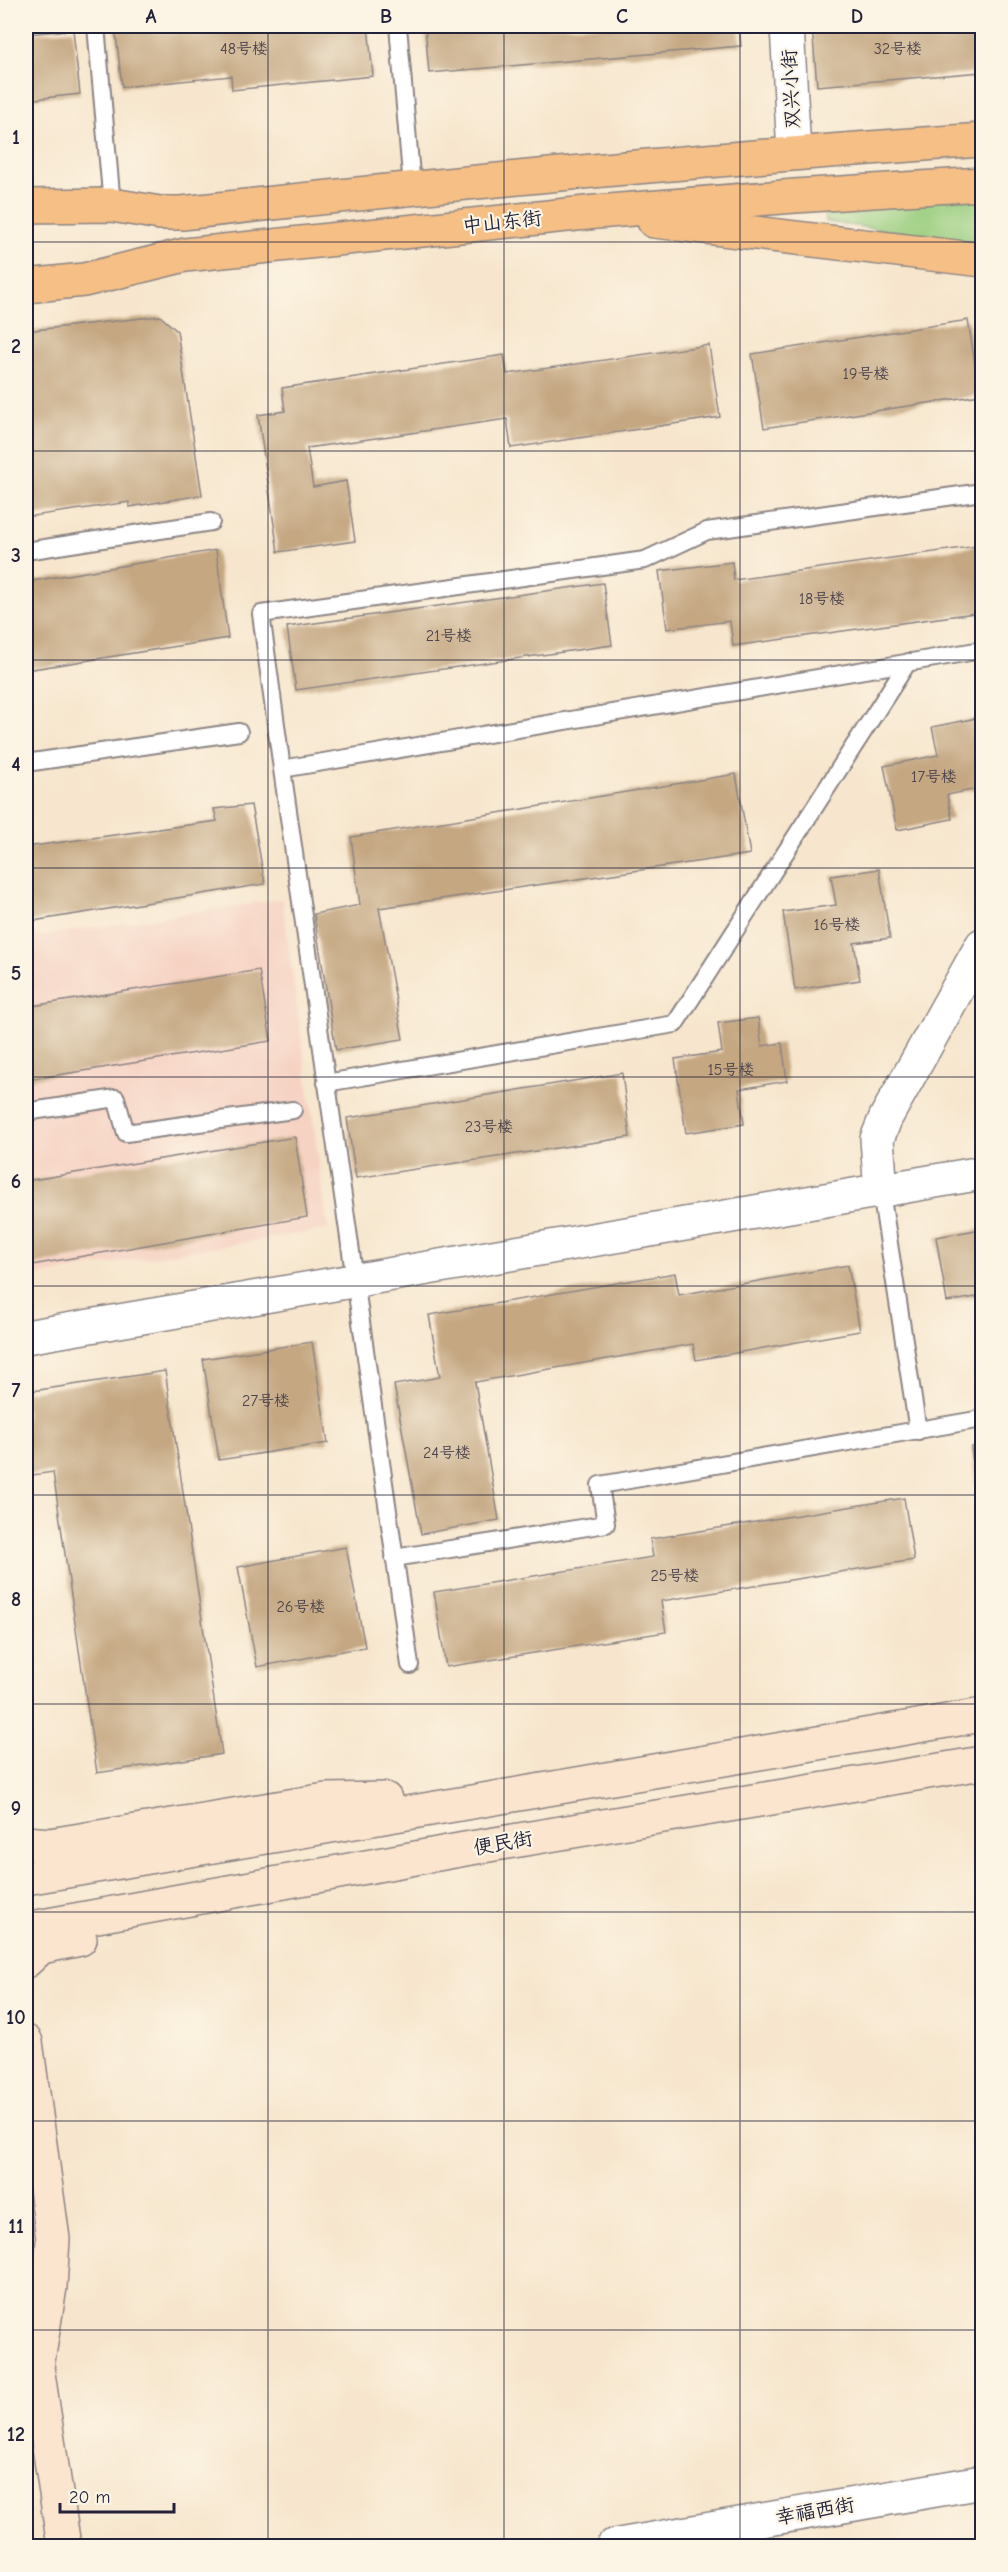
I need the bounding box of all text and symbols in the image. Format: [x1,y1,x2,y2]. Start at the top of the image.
text: A [145,5,157,28]
text: B [380,5,392,28]
text: C [616,5,628,28]
text: D [851,5,863,28]
house number: 48号楼 [220,40,268,58]
house number: 32号楼 [874,40,922,58]
street label: 双兴小街 [777,48,805,130]
text: 1 [12,126,20,149]
street label: 中山东街 [461,206,543,238]
text: 2 [11,335,21,358]
house number: 19号楼 [843,365,889,383]
text: 3 [11,544,21,567]
house number: 18号楼 [799,590,845,608]
house number: 21号楼 [426,627,472,645]
text: 4 [11,753,21,776]
house number: 17号楼 [911,768,957,786]
house number: 16号楼 [813,916,861,934]
text: 5 [11,962,21,985]
house number: 15号楼 [707,1061,755,1079]
house number: 23号楼 [465,1118,513,1136]
text: 6 [11,1170,21,1193]
text: 7 [12,1379,21,1402]
house number: 27号楼 [242,1392,290,1410]
house number: 24号楼 [423,1444,471,1462]
house number: 25号楼 [650,1567,700,1585]
text: 8 [11,1588,21,1611]
house number: 26号楼 [276,1598,326,1616]
text: 9 [11,1797,21,1820]
street label: 便民街 [471,1826,535,1860]
text: 10 [6,2006,26,2029]
text: 11 [8,2215,24,2238]
text: 12 [7,2423,25,2446]
scale bar [60,2476,174,2514]
text: 20 m [69,2487,110,2508]
street label: 幸福西街 [774,2493,856,2529]

